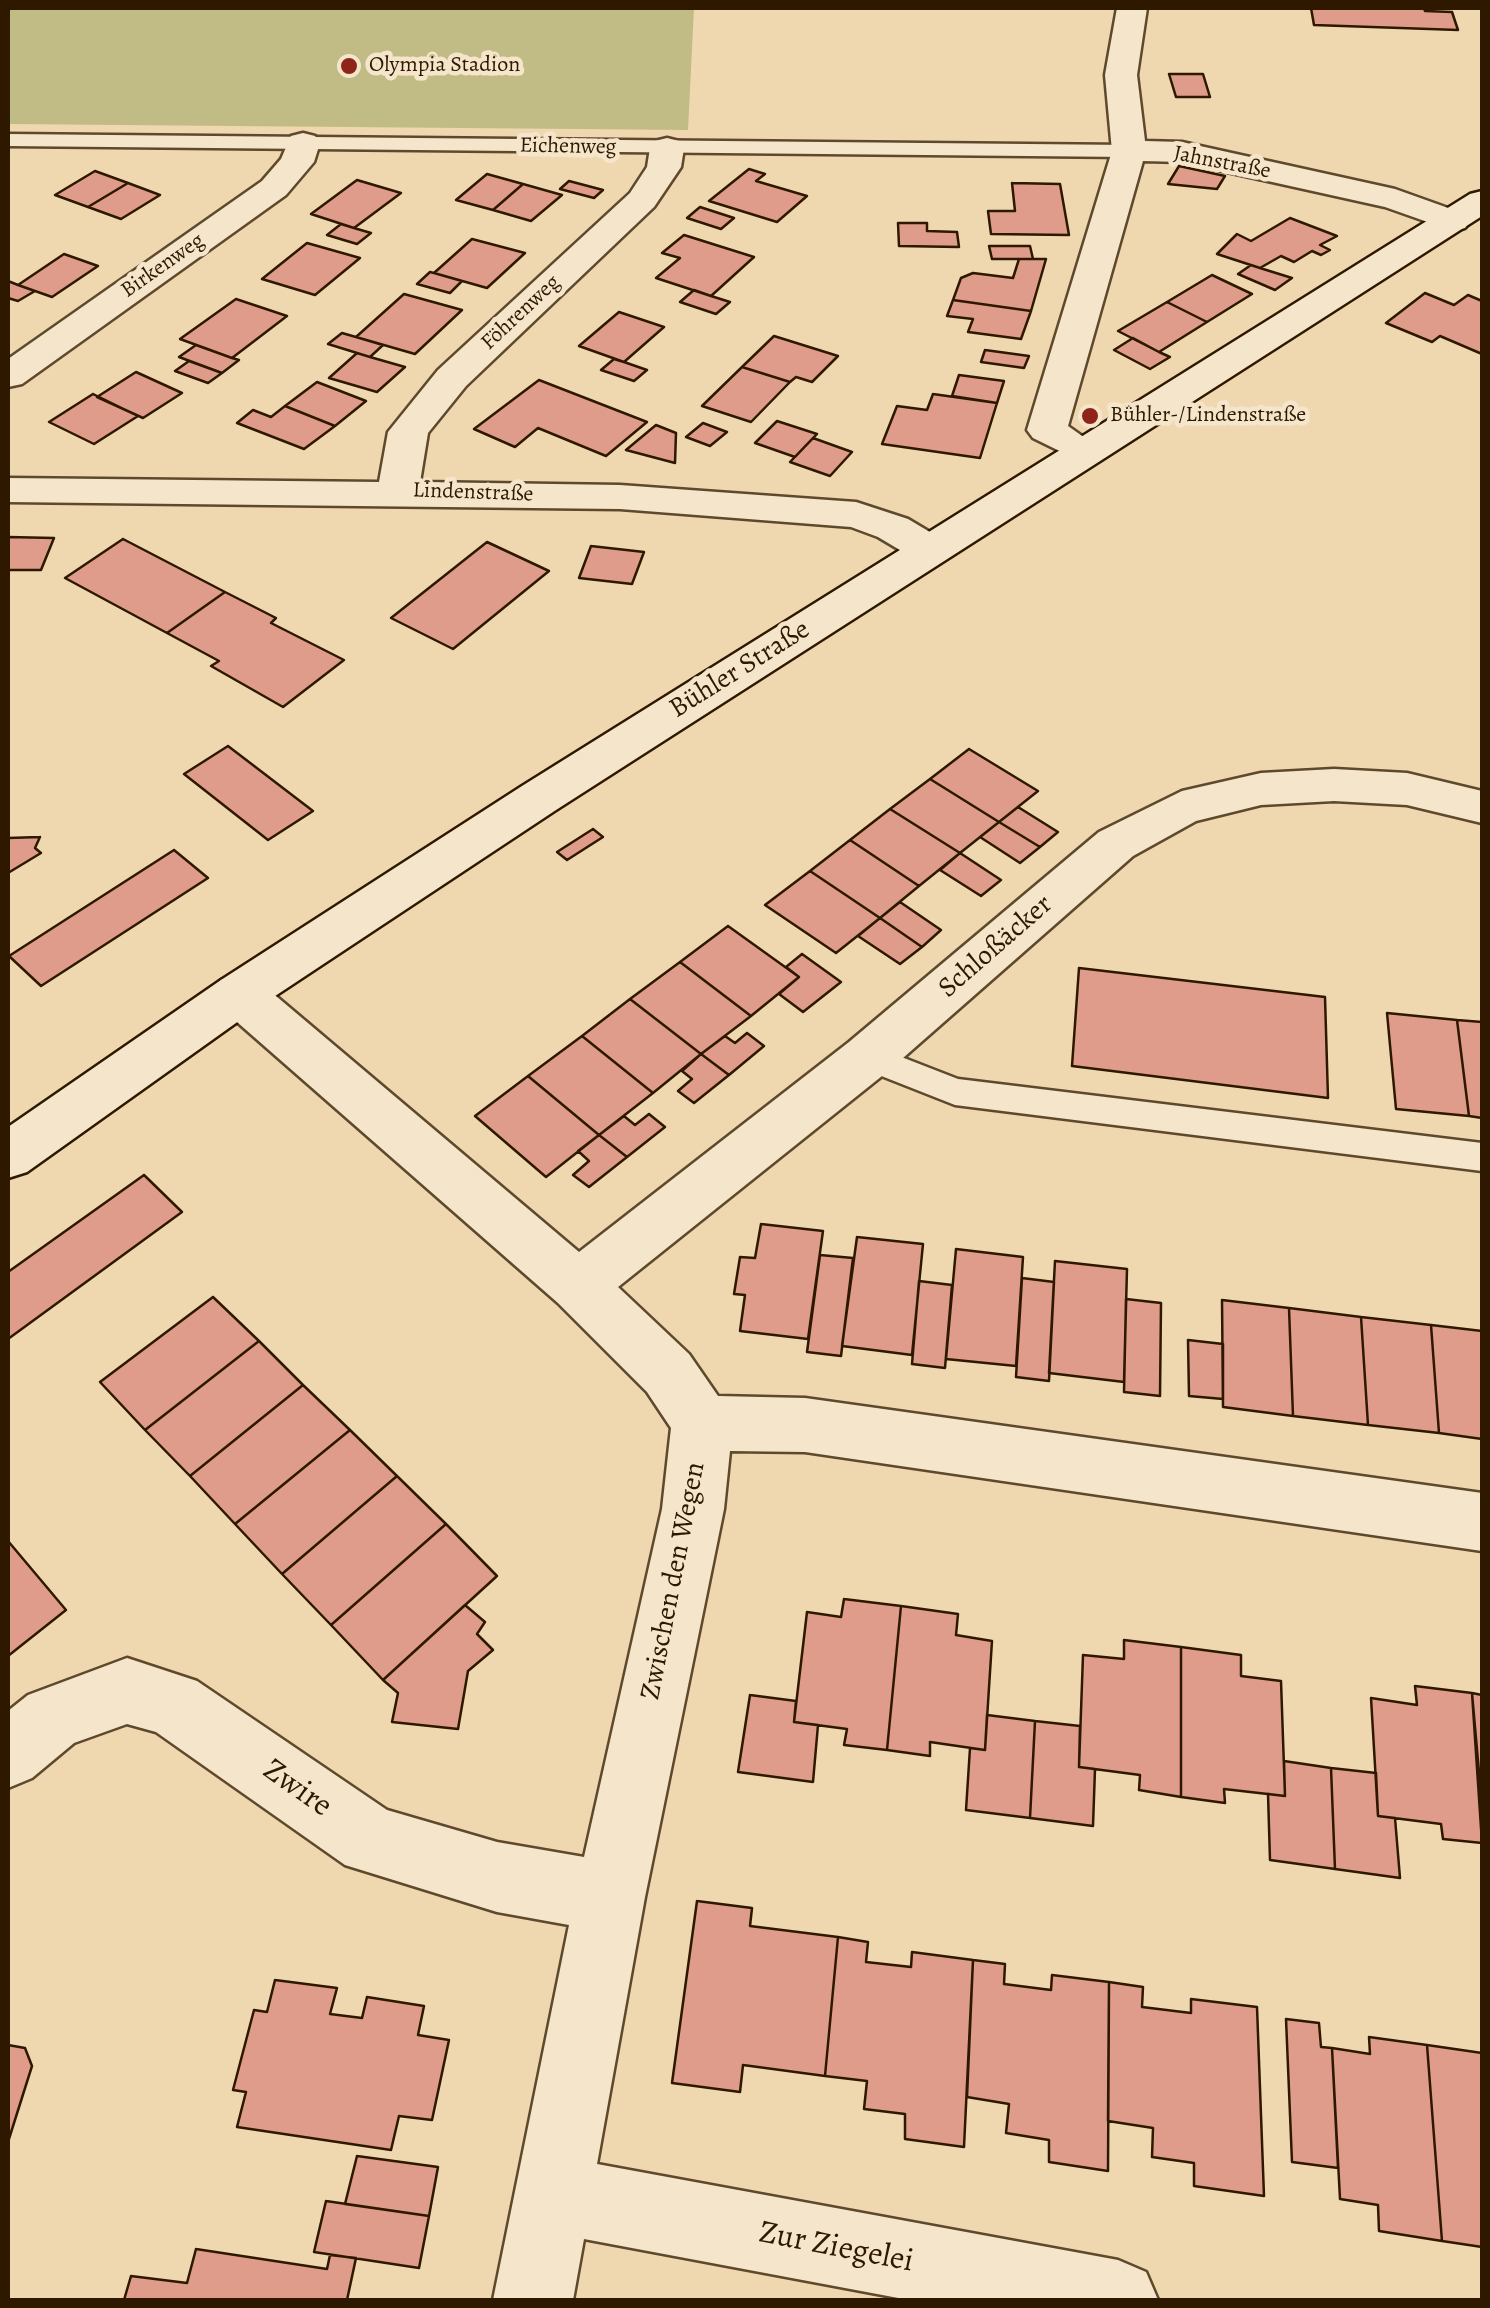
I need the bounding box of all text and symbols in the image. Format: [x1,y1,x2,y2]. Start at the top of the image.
place label: Olympia Stadion [369,53,520,79]
marker: Olympia Stadion [338,55,360,77]
street label: Eichenweg [519,133,617,161]
street label: Jahnstraße [1171,141,1273,185]
street label: Birkenweg [116,228,210,304]
street label: Föhrenweg [476,270,566,356]
place label: Bühler-/Lindenstraße [1110,403,1306,429]
marker: Bühler-/Lindenstraße [1079,405,1101,427]
street label: Lindenstraße [412,478,534,508]
street label: Bühler Straße [664,614,816,726]
street label: Schloßäcker [932,888,1060,1006]
street label: Zwischen den Wegen [635,1459,713,1703]
street label: Zwire [255,1752,339,1826]
street label: Zur Ziegelei [756,2214,916,2282]

